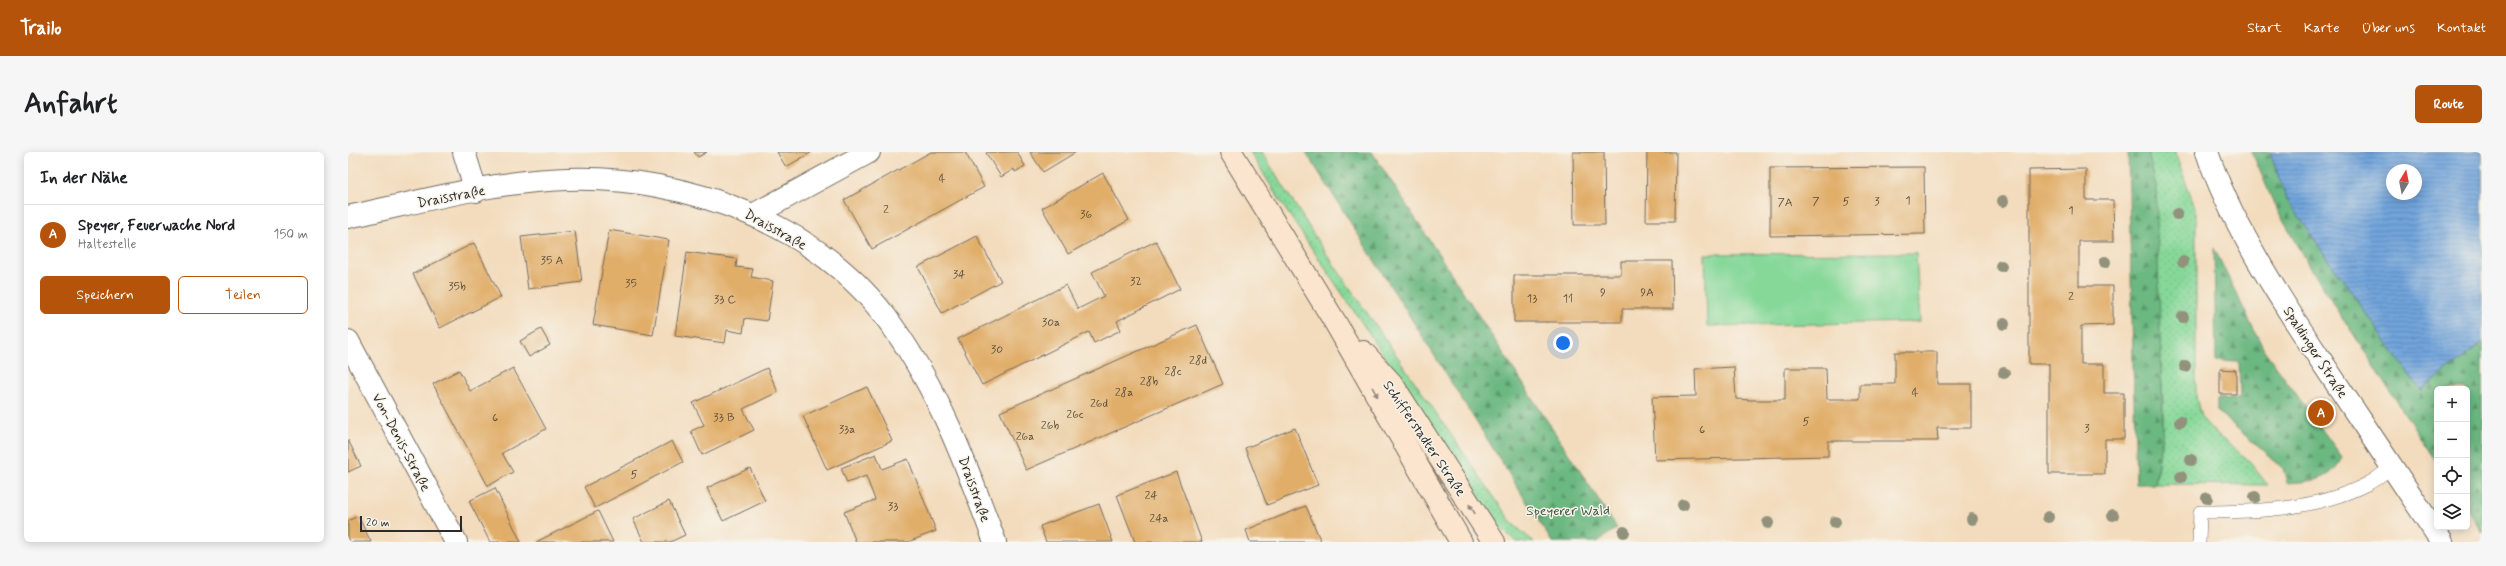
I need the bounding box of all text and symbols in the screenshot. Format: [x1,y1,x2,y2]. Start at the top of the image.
text: Trailo [20,16,62,41]
text: Start [2247,19,2282,37]
text: Karte [2304,19,2339,37]
text: Über uns [2361,19,2415,37]
text: Kontakt [2437,19,2486,37]
button: Route [2415,85,2482,123]
text: Anfahrt [24,86,117,123]
north arrow [2386,164,2422,200]
text: In der Nähe [40,167,128,189]
house number: 4 [939,171,946,187]
street label: Draisstraße [416,182,487,212]
house number: 1 [1905,193,1911,209]
house number: 7 [1812,194,1820,210]
house number: 5 [1842,194,1850,210]
house number: 3 [1874,194,1880,210]
house number: 7A [1777,195,1793,211]
house number: 2 [883,202,889,218]
house number: 1 [2068,203,2074,219]
street label: Draisstraße [741,205,810,254]
house number: 36 [1080,207,1092,223]
text: Speyer, Feuerwache Nord [78,216,235,236]
text: A [49,226,57,243]
text: 150 m [274,226,308,243]
text: Haltestelle [78,236,136,253]
house number: 35 A [541,253,564,269]
house number: 34 [953,267,965,283]
house number: 32 [1130,274,1142,290]
button: Speichern [40,276,170,314]
button: Teilen [178,276,308,314]
house number: 35 [625,276,637,292]
house number: 35b [448,279,466,295]
house number: 9 [1600,285,1606,301]
house number: 9A [1640,285,1654,301]
house number: 2 [2068,289,2074,305]
house number: 13 [1527,291,1537,307]
house number: 11 [1563,291,1573,307]
house number: 33 C [714,292,737,308]
street label: Spaldinger Straße [2278,303,2352,403]
house number: 30a [1042,315,1060,331]
your location [1553,333,1573,353]
house number: 30 [991,342,1003,358]
house number: 28d [1189,353,1207,369]
house number: 28c [1164,364,1182,380]
house number: 28b [1140,374,1158,390]
street label: Schifferstadter Straße [1379,377,1470,500]
house number: 28a [1115,385,1133,401]
house number: 4 [1912,385,1919,401]
one-way arrow [1372,386,1378,398]
map controls [2434,386,2470,530]
button: + [2434,386,2470,422]
street label: Von-Denis-Straße [368,390,435,495]
house number: 26d [1090,396,1108,412]
pin: A [2308,398,2334,428]
house number: 26c [1066,407,1084,423]
house number: 6 [492,410,498,426]
house number: 33 B [713,410,735,426]
house number: 5 [1802,414,1810,430]
house number: 26b [1041,418,1059,434]
house number: 3 [2084,421,2090,437]
house number: 33a [839,422,855,438]
house number: 6 [1699,422,1705,438]
button: − [2434,422,2470,458]
house number: 26a [1016,429,1034,445]
street label: Draisstraße [954,454,994,525]
button: locate [2434,458,2470,494]
house number: 5 [630,467,638,483]
house number: 24 [1144,488,1158,504]
button: layers [2434,494,2470,530]
house number: 33 [888,499,898,515]
park label: Speyerer Wald [1526,502,1610,520]
one-way arrow [1469,503,1476,515]
house number: 24a [1149,511,1169,527]
scale bar [360,514,462,533]
text: 20 m [366,516,389,530]

